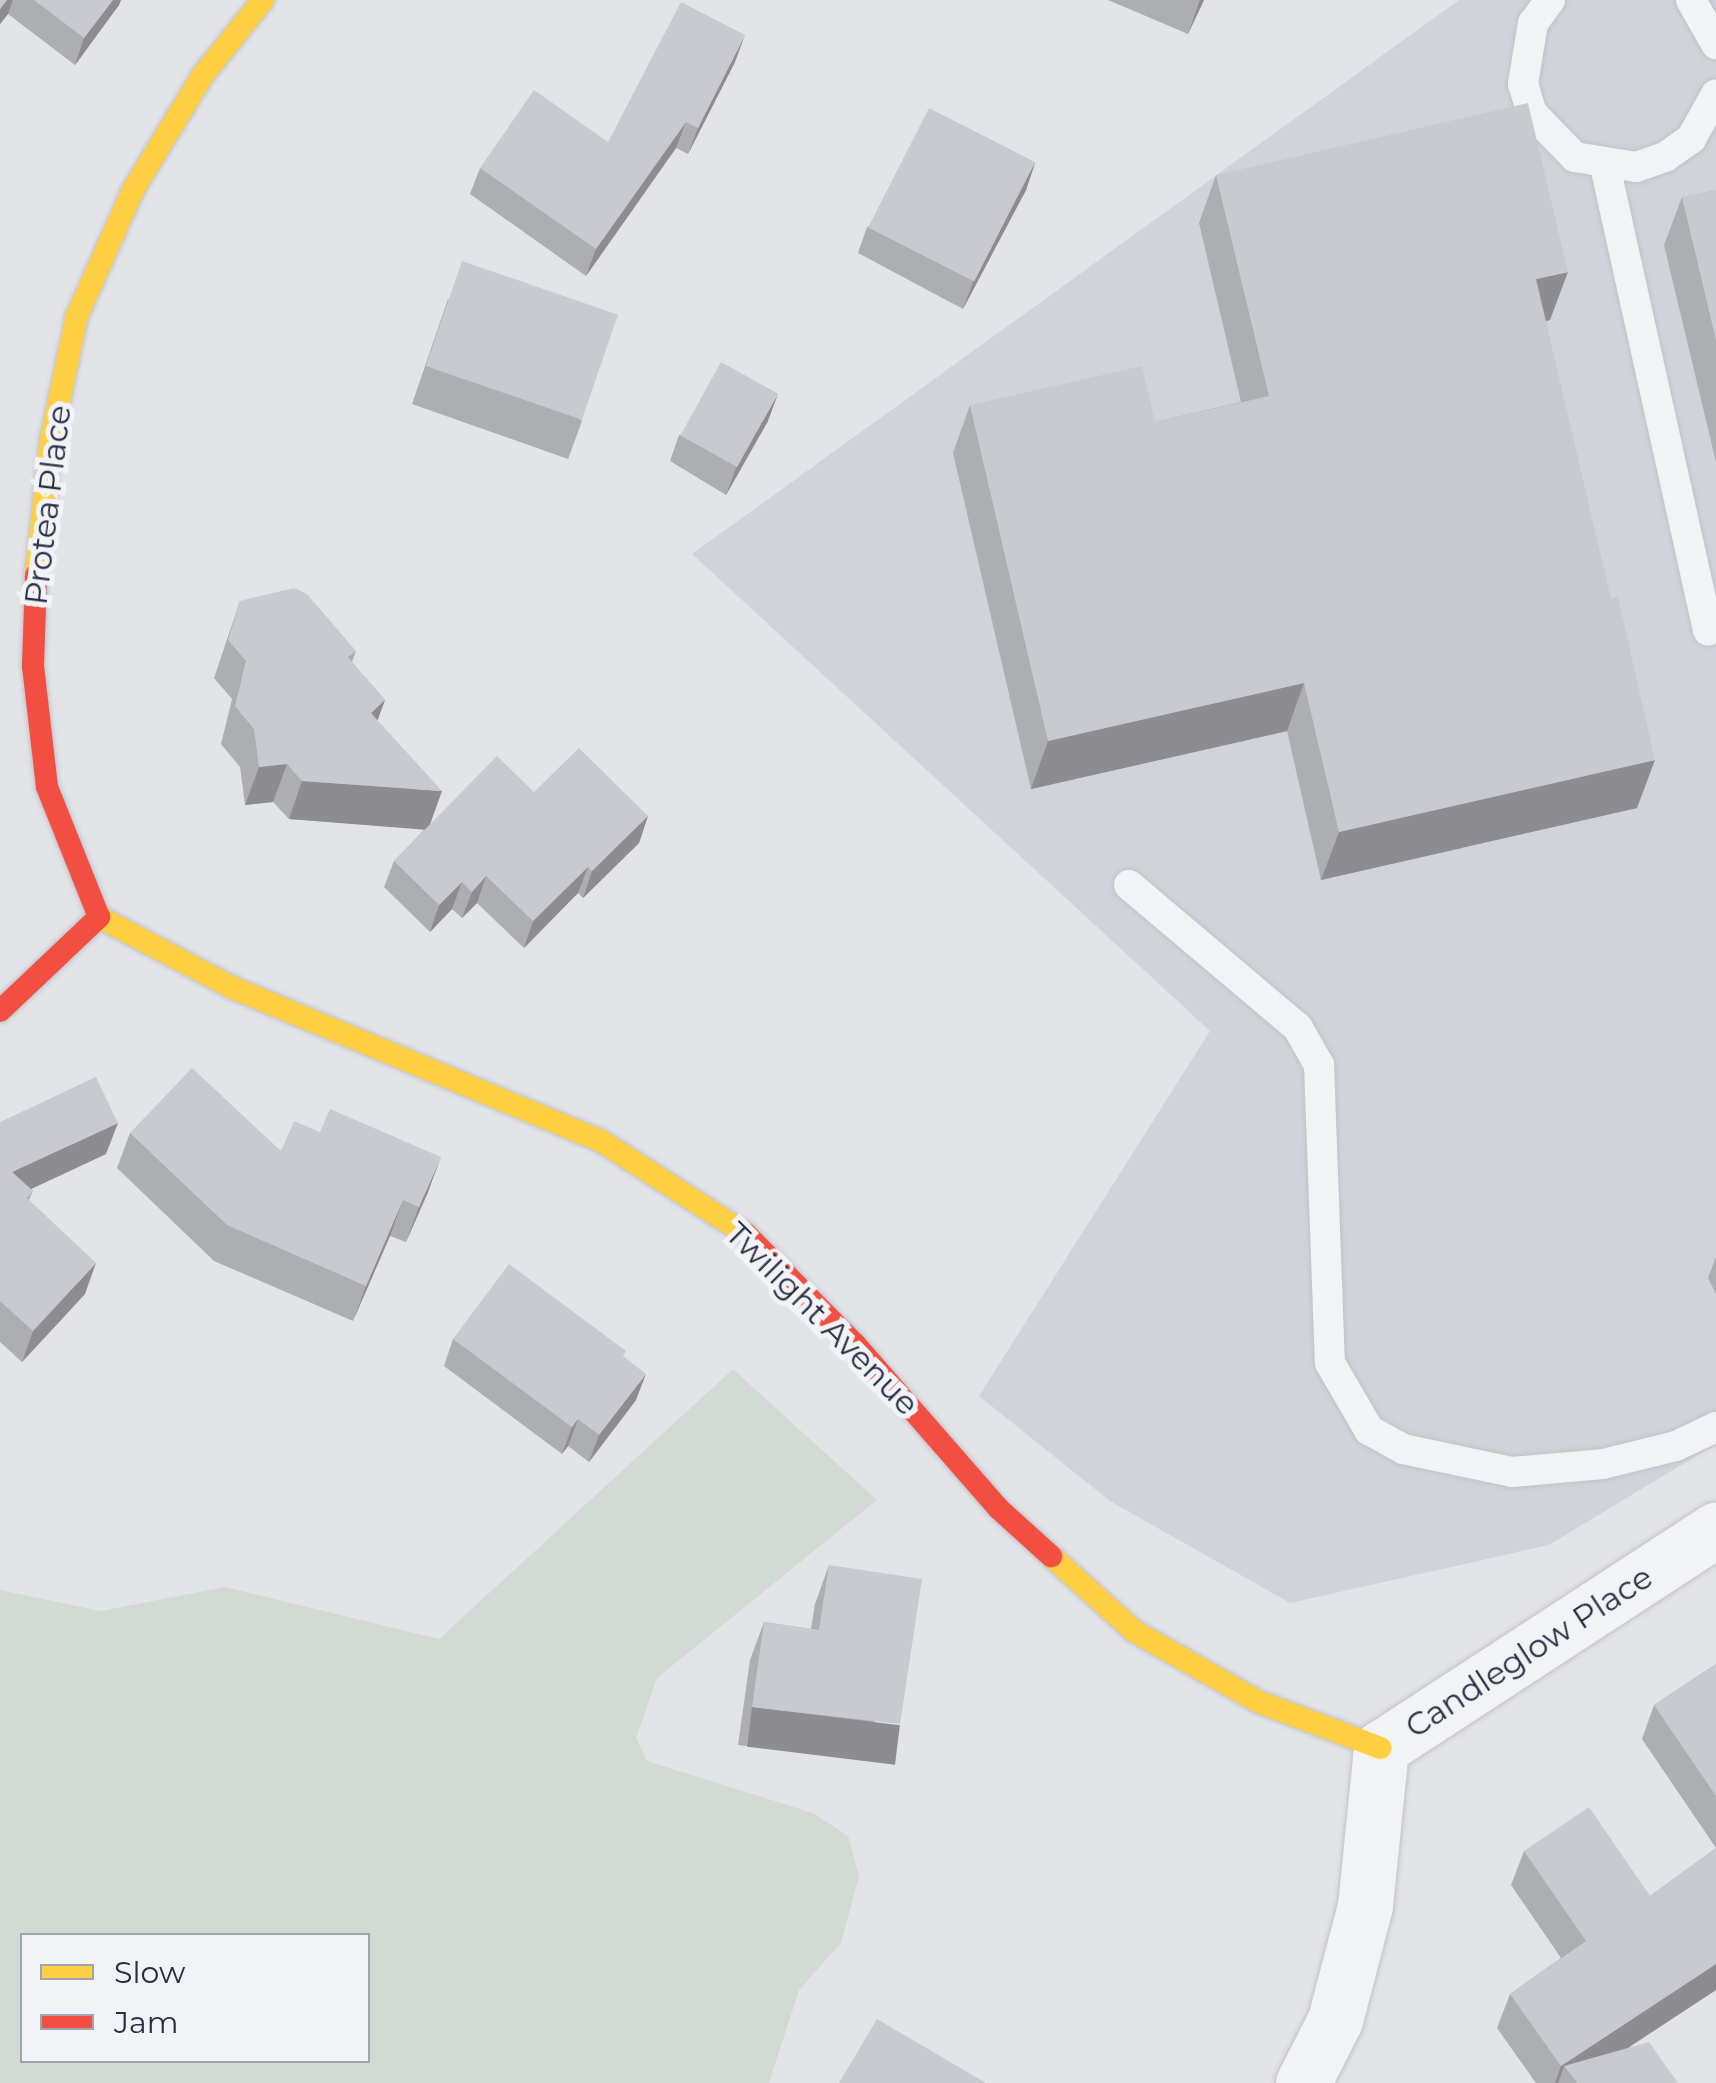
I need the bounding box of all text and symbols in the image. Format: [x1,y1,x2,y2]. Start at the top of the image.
street label: Protea Place [17,403,79,607]
street label: Twilight Avenue [718,1215,926,1423]
street label: Candleglow Place [1398,1558,1660,1746]
legend [20,1933,370,2063]
text: Slow [114,1954,185,1991]
text: Jam [114,2004,179,2041]

